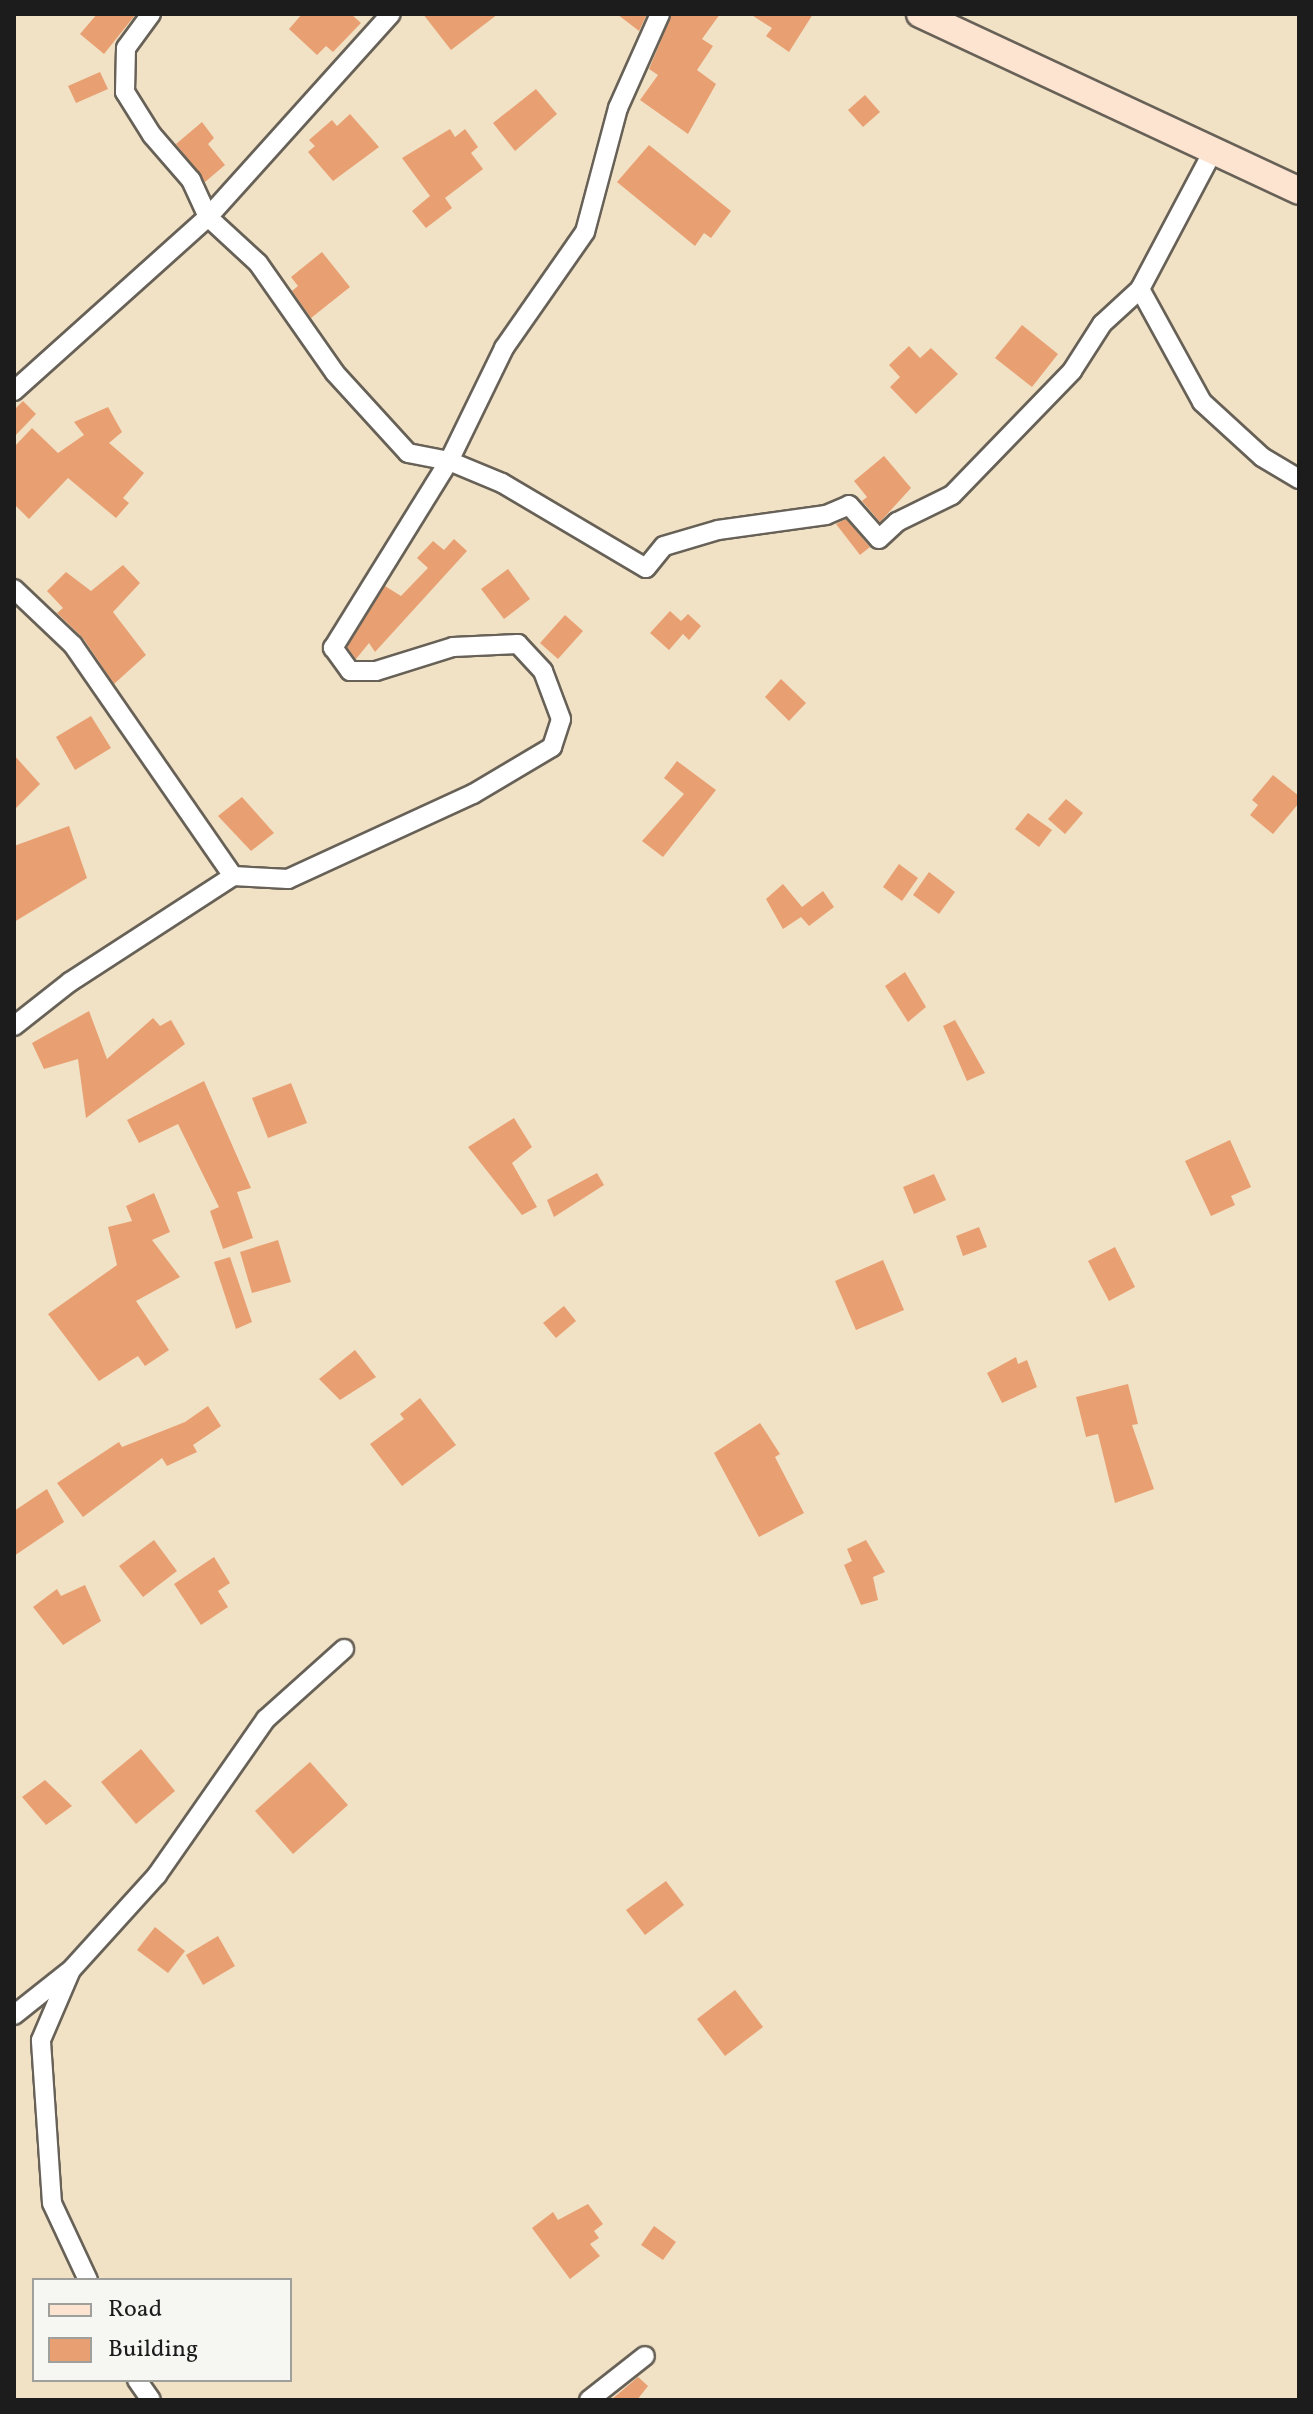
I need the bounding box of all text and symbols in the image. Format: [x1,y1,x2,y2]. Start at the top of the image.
legend [32,2278,292,2382]
text: Road [108,2293,162,2327]
text: Building [108,2333,198,2367]

